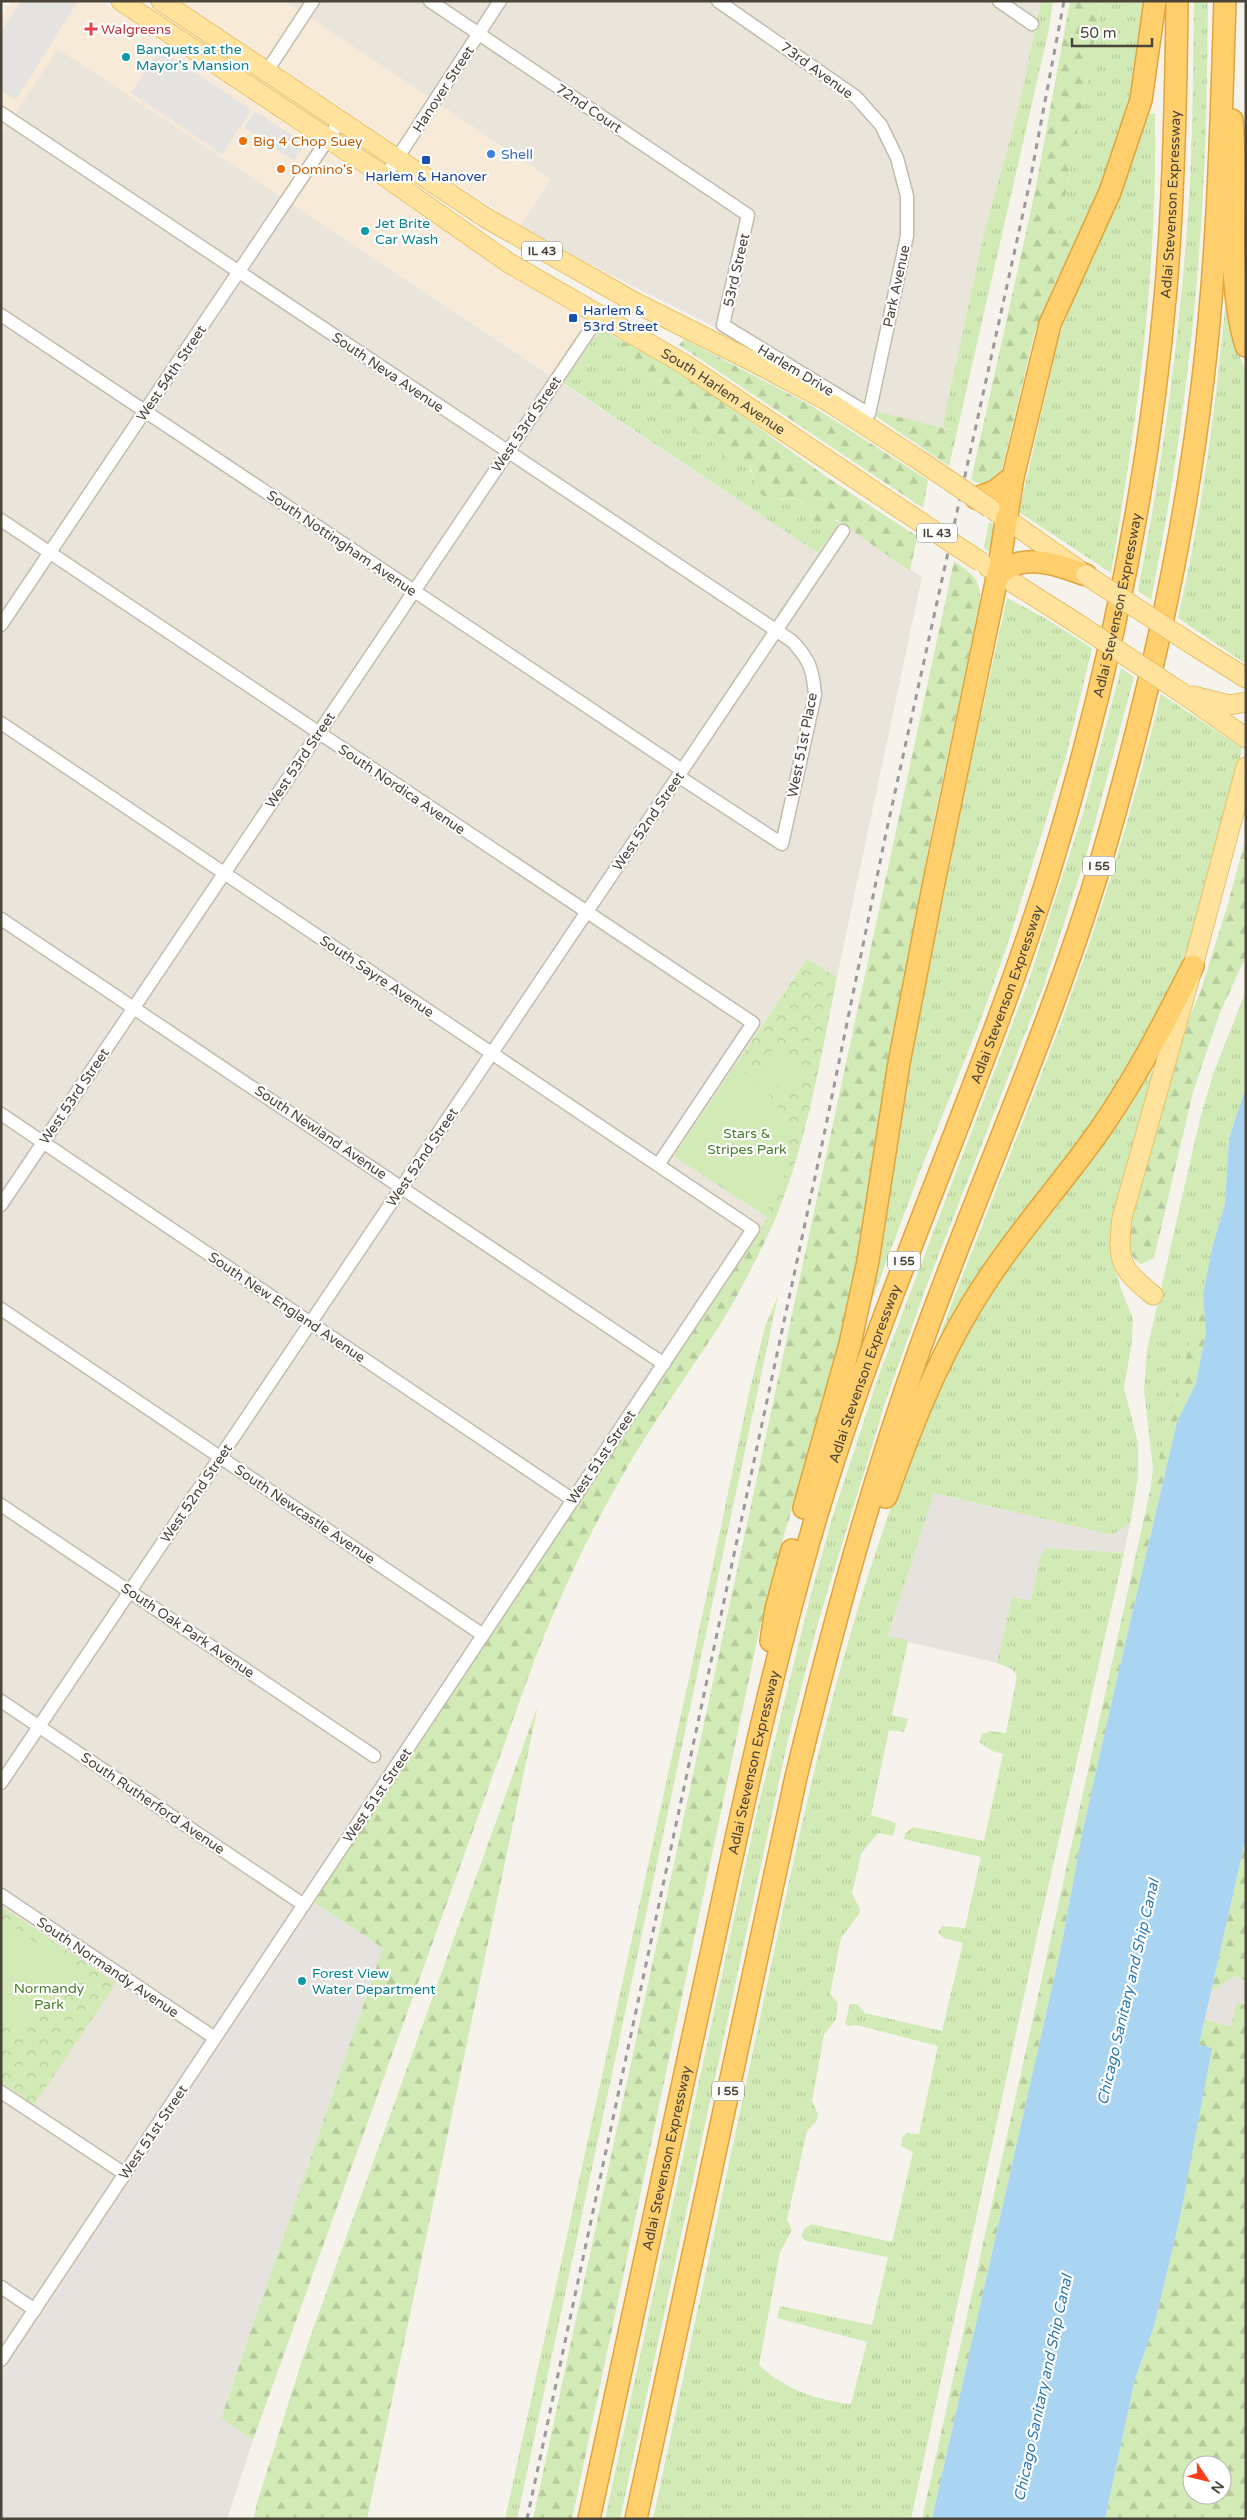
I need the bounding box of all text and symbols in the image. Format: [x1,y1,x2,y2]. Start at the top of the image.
scale bar [1072,15,1152,47]
place label: Walgreens [101,21,171,38]
marker: Walgreens [85,23,97,35]
text: 50 m [1080,24,1117,42]
street label: 73rd Avenue [777,38,856,102]
place label: Banquets at the Mayor's Mansion [136,41,249,74]
street label: Hanover Street [409,42,478,136]
marker: Banquets at the Mayor's Mansion [120,51,132,63]
street label: 72nd Court [553,80,625,137]
street label: Adlai Stevenson Expressway [1157,110,1184,299]
place label: Big 4 Chop Suey [253,133,363,150]
marker: Big 4 Chop Suey [237,135,249,147]
place label: Shell [501,146,533,163]
marker: Shell [485,148,497,160]
marker: Harlem & Hanover [420,154,432,166]
place label: Domino's [291,161,353,178]
marker: Domino's [275,163,287,175]
place label: Harlem & Hanover [365,168,487,185]
place label: Jet Brite Car Wash [375,215,438,248]
marker: Jet Brite Car Wash [359,225,371,237]
street label: 53rd Street [720,231,753,309]
road number: IL 43 [522,242,562,260]
street label: Park Avenue [879,243,914,329]
place label: Harlem & 53rd Street [583,302,659,335]
marker: Harlem & 53rd Street [567,312,579,324]
street label: West 54th Street [133,321,210,425]
street label: South Neva Avenue [329,329,447,416]
street label: Harlem Drive [754,341,837,400]
street label: South Harlem Avenue [658,345,788,438]
street label: West 53rd Street [488,372,565,476]
street label: South Nottingham Avenue [264,487,420,600]
street label: Adlai Stevenson Expressway [1090,511,1145,700]
road number: IL 43 [917,524,957,542]
street label: West 51st Place [784,691,821,799]
street label: West 53rd Street [262,708,339,812]
street label: South Nordica Avenue [335,741,468,838]
street label: West 52nd Street [609,768,688,874]
road number: I 55 [1083,856,1115,876]
street label: Adlai Stevenson Expressway [967,903,1047,1086]
street label: South Sayre Avenue [316,932,437,1021]
street label: West 53rd Street [36,1044,113,1148]
street label: South Newland Avenue [251,1082,390,1183]
street label: West 52nd Street [383,1104,462,1210]
park label: Stars & Stripes Park [707,1125,787,1158]
street label: South New England Avenue [205,1249,368,1366]
road number: I 55 [888,1252,920,1270]
street label: Adlai Stevenson Expressway [825,1282,905,1465]
street label: West 51st Street [564,1406,640,1508]
street label: West 52nd Street [157,1440,236,1546]
street label: South Newcastle Avenue [231,1461,378,1568]
street label: South Oak Park Avenue [118,1579,258,1681]
street label: Adlai Stevenson Expressway [725,1668,783,1856]
street label: West 51st Street [340,1744,416,1846]
street label: South Rutherford Avenue [77,1749,228,1858]
water label: Chicago Sanitary and Ship Canal [1093,1875,1163,2107]
street label: South Normandy Avenue [34,1914,182,2021]
place label: Forest View Water Department [312,1965,436,1998]
marker: Forest View Water Department [296,1975,308,1987]
park label: Normandy Park [14,1980,85,2013]
street label: Adlai Stevenson Expressway [639,2064,695,2252]
street label: West 51st Street [116,2081,192,2183]
road number: I 55 [712,2082,744,2100]
water label: Chicago Sanitary and Ship Canal [1010,2271,1076,2503]
north arrow [1182,2455,1232,2505]
text: N [1207,2478,1227,2497]

